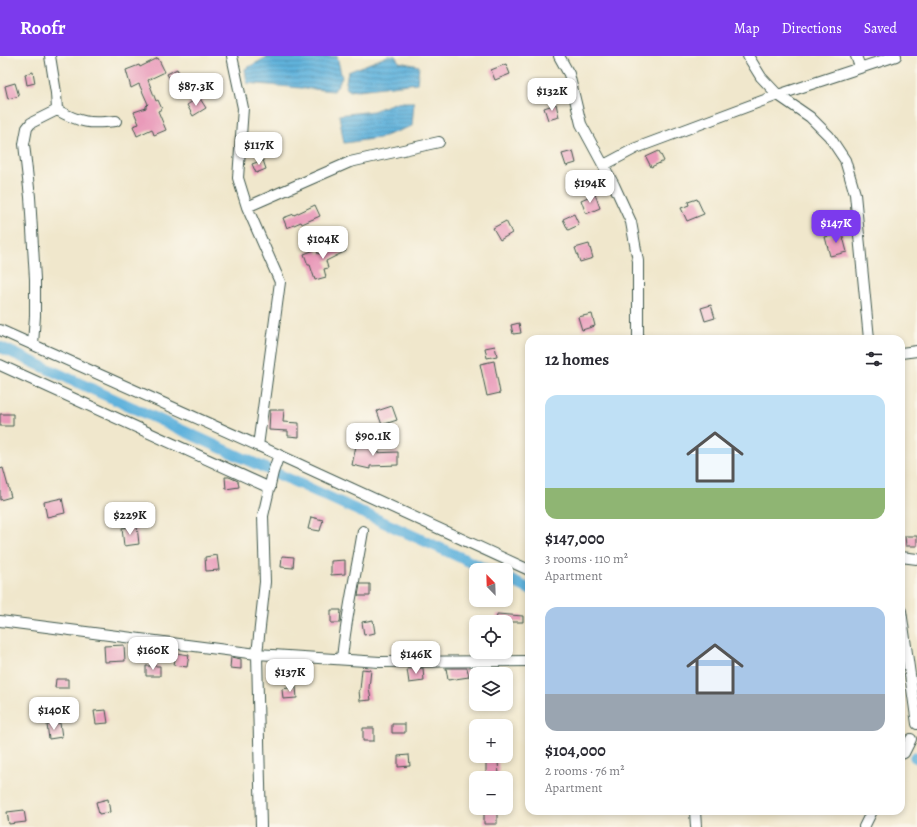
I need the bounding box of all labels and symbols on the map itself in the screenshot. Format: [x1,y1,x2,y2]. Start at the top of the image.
pin: $87.3K [163,73,229,107]
pin: $132K [524,78,580,112]
pin: $117K [231,132,287,166]
pin: $194K [562,170,618,204]
pin: $147K [808,210,864,244]
pin: $104K [295,226,351,260]
pin: $90.1K [340,423,406,457]
pin: $229K [102,502,158,536]
north arrow [469,563,513,607]
pin: $160K [125,637,181,671]
pin: $146K [388,641,444,675]
pin: $137K [262,659,318,693]
pin: $140K [26,697,82,731]

